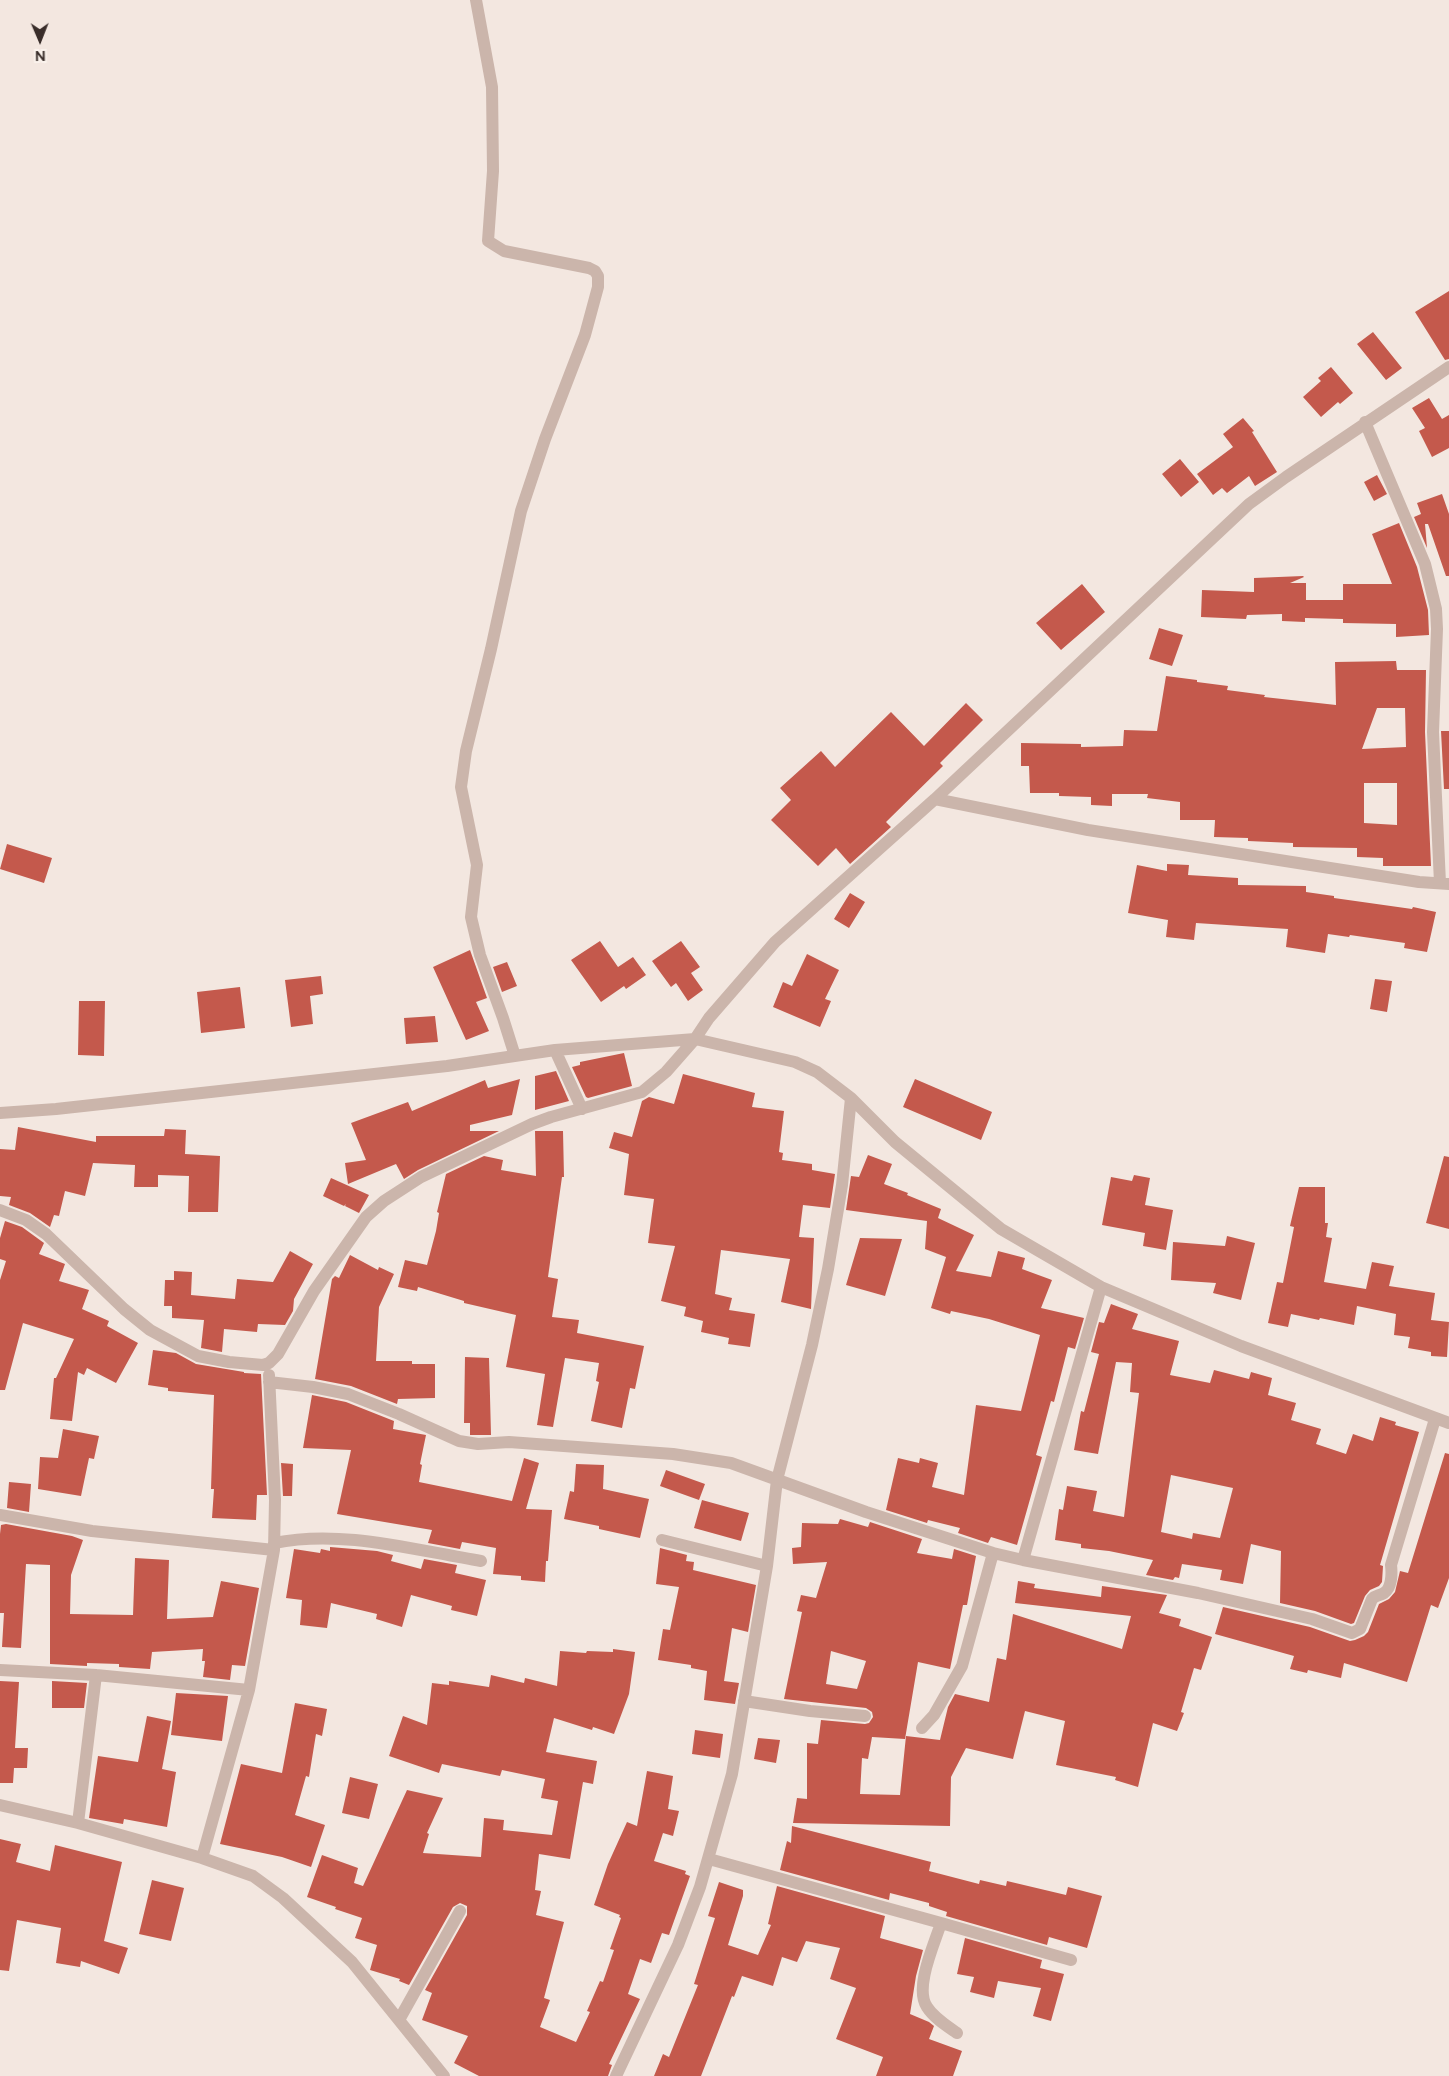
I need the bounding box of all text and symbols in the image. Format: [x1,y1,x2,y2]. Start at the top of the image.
north arrow [15,15,65,65]
text: N [35,47,46,64]

